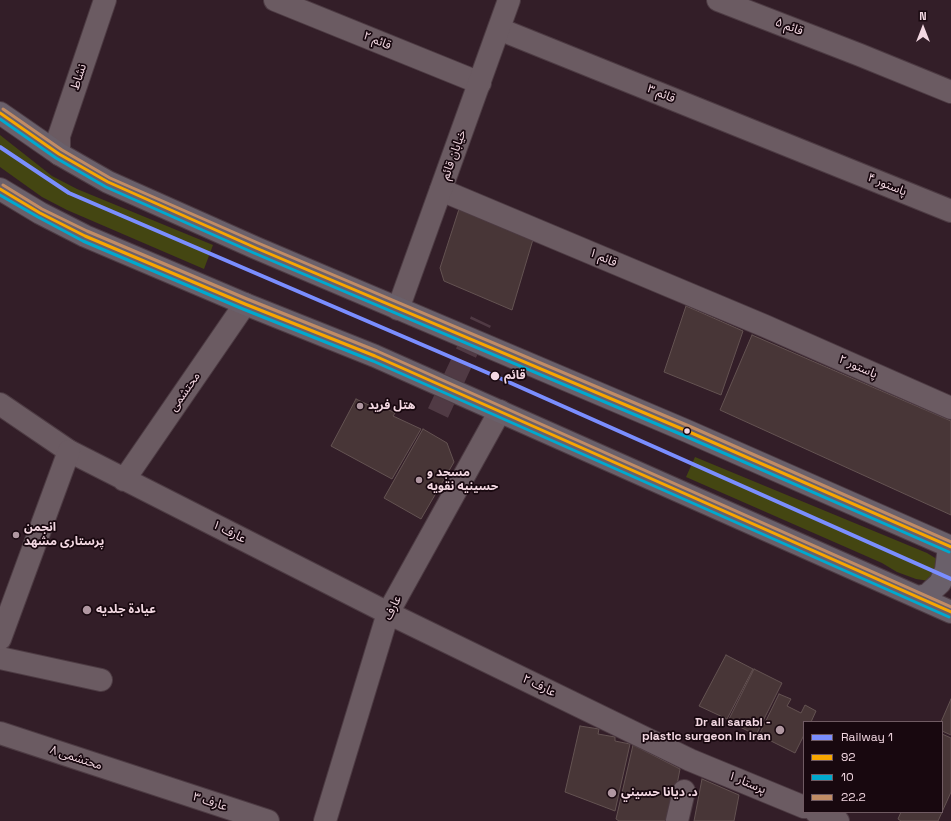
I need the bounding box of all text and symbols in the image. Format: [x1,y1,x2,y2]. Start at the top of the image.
north arrow [903,8,943,48]
text: N [919,9,927,23]
street label: قائم ۵ [773,15,805,39]
street label: قائم ۲ [361,29,393,53]
street label: نشاط [68,62,90,92]
street label: قائم ۳ [645,82,677,106]
street label: خیابان قائم [438,128,470,182]
street label: پاستور ۴ [865,171,909,199]
street label: قائم ۱ [587,246,619,270]
street label: پاستور ۲ [836,352,880,382]
place label: قائم [504,369,526,383]
street label: محتشمی [166,370,204,414]
marker: قائم [489,370,501,382]
place label: هتل فرید [368,399,415,413]
marker: هتل فرید [355,401,365,411]
unlabelled marker [682,426,692,436]
place label: مسجد و حسینیه نقویه [427,466,498,494]
marker: مسجد و حسینیه نقویه [414,475,424,485]
street label: عارف ۱ [210,518,248,546]
place label: انجمن پرستاری مشهد [24,521,104,549]
marker: انجمن پرستاری مشهد [11,530,21,540]
street label: عارف [381,593,405,623]
place label: عيادة جلديه [96,603,156,617]
marker: عيادة جلديه [81,604,93,616]
street label: عارف ۲ [520,672,558,700]
place label: Dr ali sarabi - plastic surgeon in iran [642,716,771,744]
legend [803,721,943,813]
marker: Dr ali sarabi - plastic surgeon in iran [774,724,786,736]
text: Railway 1 [841,729,893,745]
street label: محتشمی ۸ [48,743,104,773]
text: 92 [841,749,856,765]
street label: پرستار ۱ [726,769,768,797]
text: 10 [841,769,854,785]
place label: د. ديانا حسيني [621,786,698,800]
marker: د. ديانا حسيني [606,787,618,799]
text: 22.2 [841,789,866,805]
street label: عارف ۳ [191,790,229,814]

